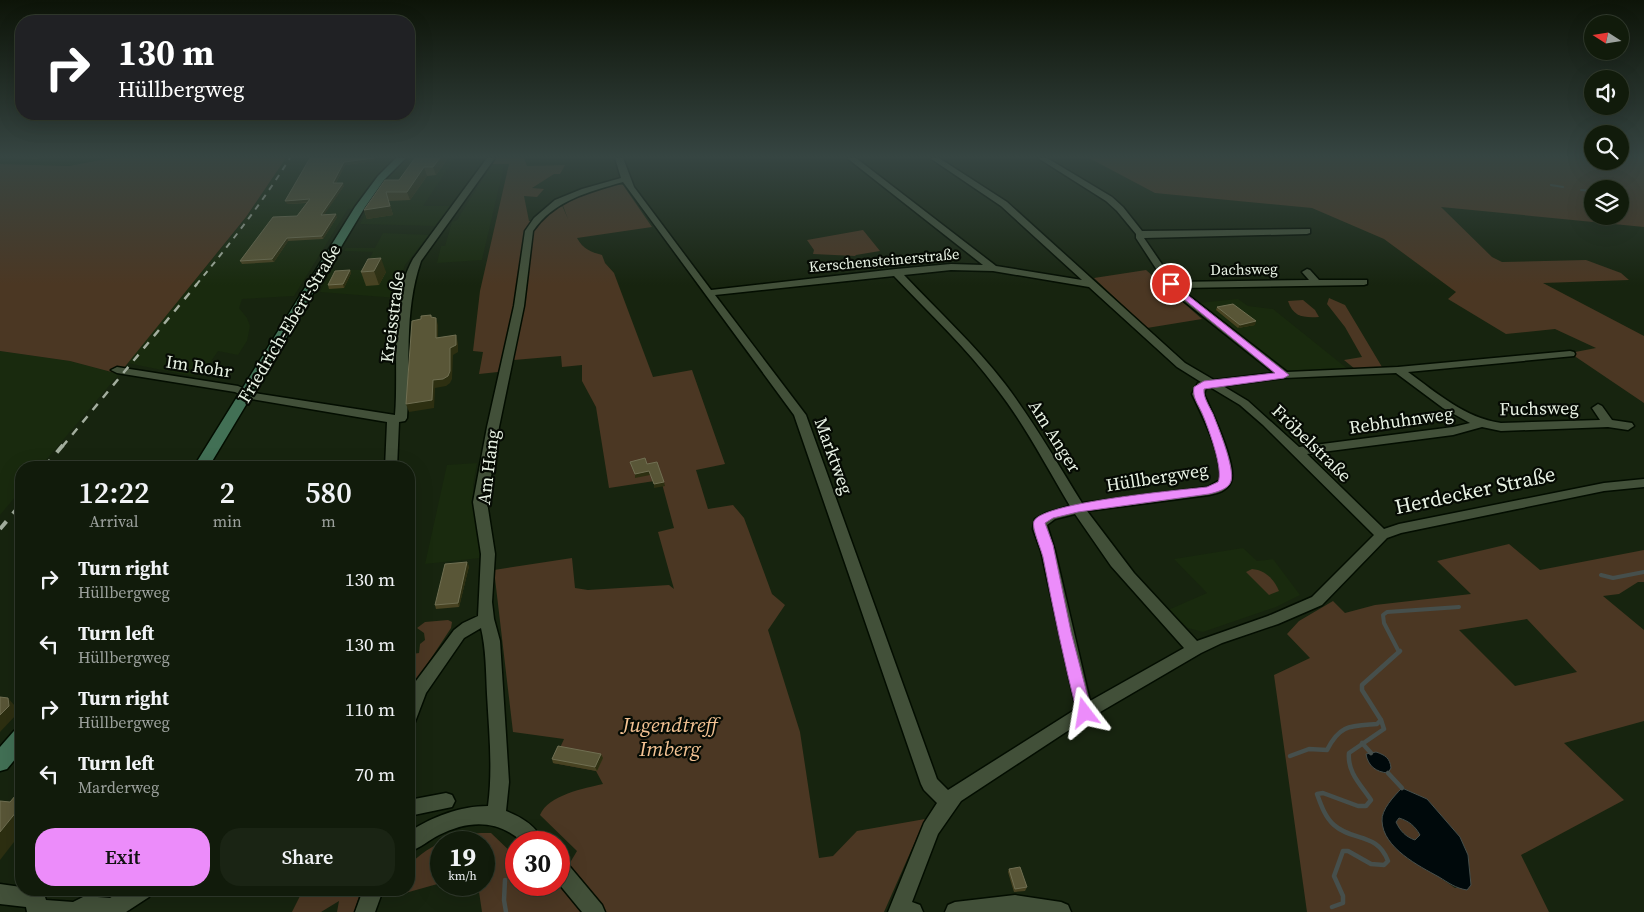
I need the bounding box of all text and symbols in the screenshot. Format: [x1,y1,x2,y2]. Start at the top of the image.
north arrow [1584,15,1629,60]
map controls [1584,15,1629,225]
text: 130 m [118,29,214,77]
icon: right [35,35,100,100]
button: sound [1584,70,1629,115]
text: Hüllbergweg [118,74,244,104]
button: search [1584,125,1629,170]
button: layers [1584,180,1629,225]
street label: Friedrich-Ebert-Straße [232,239,346,407]
street label: Kerschensteinerstraße [808,243,961,277]
street label: Dachsweg [1210,258,1278,280]
pin [1150,263,1192,305]
street label: Kreisstraße [374,270,410,364]
icon: arrive [1157,270,1185,298]
street label: Im Rohr [164,348,234,384]
street label: Am Anger [1023,395,1087,477]
street label: Fuchsweg [1499,395,1579,421]
street label: Fröbelstraße [1267,399,1357,487]
street label: Rebhuhnweg [1347,400,1455,440]
street label: Marktweg [809,414,859,498]
street label: Am Hang [471,428,505,506]
street label: Hüllbergweg [1104,457,1210,497]
street label: Herdecker Straße [1392,459,1558,521]
text: 12:22 [78,472,150,513]
text: 2 [219,472,235,513]
text: 580 [305,472,352,513]
text: Arrival [89,510,139,532]
text: min [213,510,242,532]
text: m [321,510,336,532]
text: Turn right [78,555,169,581]
icon: right [35,565,63,593]
text: 130 m [345,566,395,592]
text: Hüllbergweg [78,581,170,603]
text: Turn left [78,620,154,646]
icon: left [35,630,63,658]
text: 130 m [345,631,395,657]
text: Hüllbergweg [78,646,170,668]
text: Turn right [78,685,169,711]
position arrow [1058,686,1110,738]
icon: right [35,695,63,723]
text: 110 m [345,696,395,722]
park label: Jugendtreff Imberg [619,710,722,763]
text: Hüllbergweg [78,711,170,733]
text: Turn left [78,750,154,776]
icon: left [35,760,63,788]
text: 70 m [354,761,395,787]
text: Marderweg [78,776,159,798]
button: Exit [35,828,210,886]
button: Share [220,828,395,886]
speed limit sign: 30 [505,831,570,896]
text: 19 [449,840,476,874]
text: km/h [448,868,477,884]

